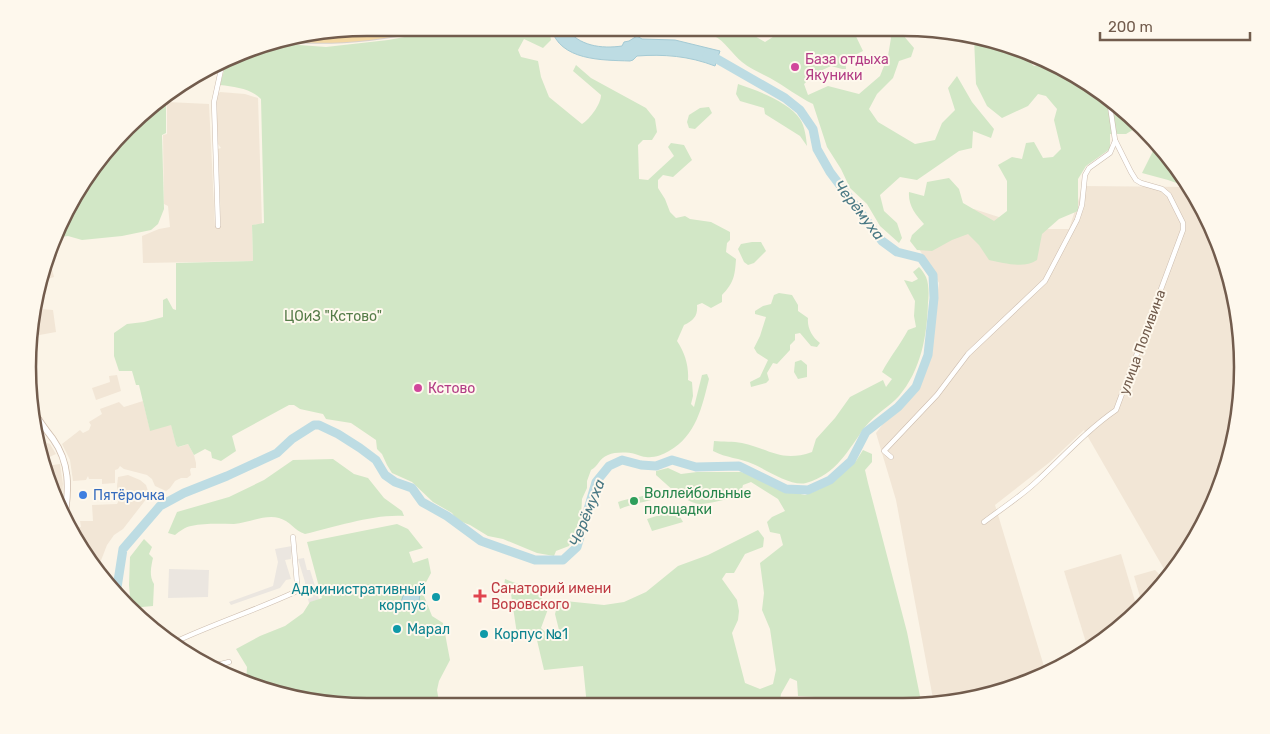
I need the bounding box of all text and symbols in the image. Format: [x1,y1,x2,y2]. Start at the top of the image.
scale bar [1100,10,1250,42]
text: 200 m [1108,18,1153,36]
place label: База отдыха Якуники [805,51,889,84]
marker: База отдыха Якуники [789,61,801,73]
water label: Черёмуха [830,176,888,244]
street label: улица Поливина [1116,287,1169,397]
park label: ЦОиЗ "Кстово" [284,308,382,325]
place label: Кстово [428,380,475,397]
marker: Кстово [412,382,424,394]
water label: Черёмуха [565,476,609,549]
place label: Воллейбольные площадки [644,485,751,518]
place label: Пятёрочка [93,487,165,504]
marker: Пятёрочка [77,489,89,501]
marker: Воллейбольные площадки [628,495,640,507]
place label: Санаторий имени Воровского [491,580,611,613]
place label: Административный корпус [292,581,426,614]
marker: Санаторий имени Воровского [473,589,487,603]
marker: Административный корпус [430,591,442,603]
place label: Марал [407,621,450,638]
marker: Марал [391,623,403,635]
place label: Корпус №1 [494,626,568,643]
marker: Корпус №1 [478,628,490,640]

